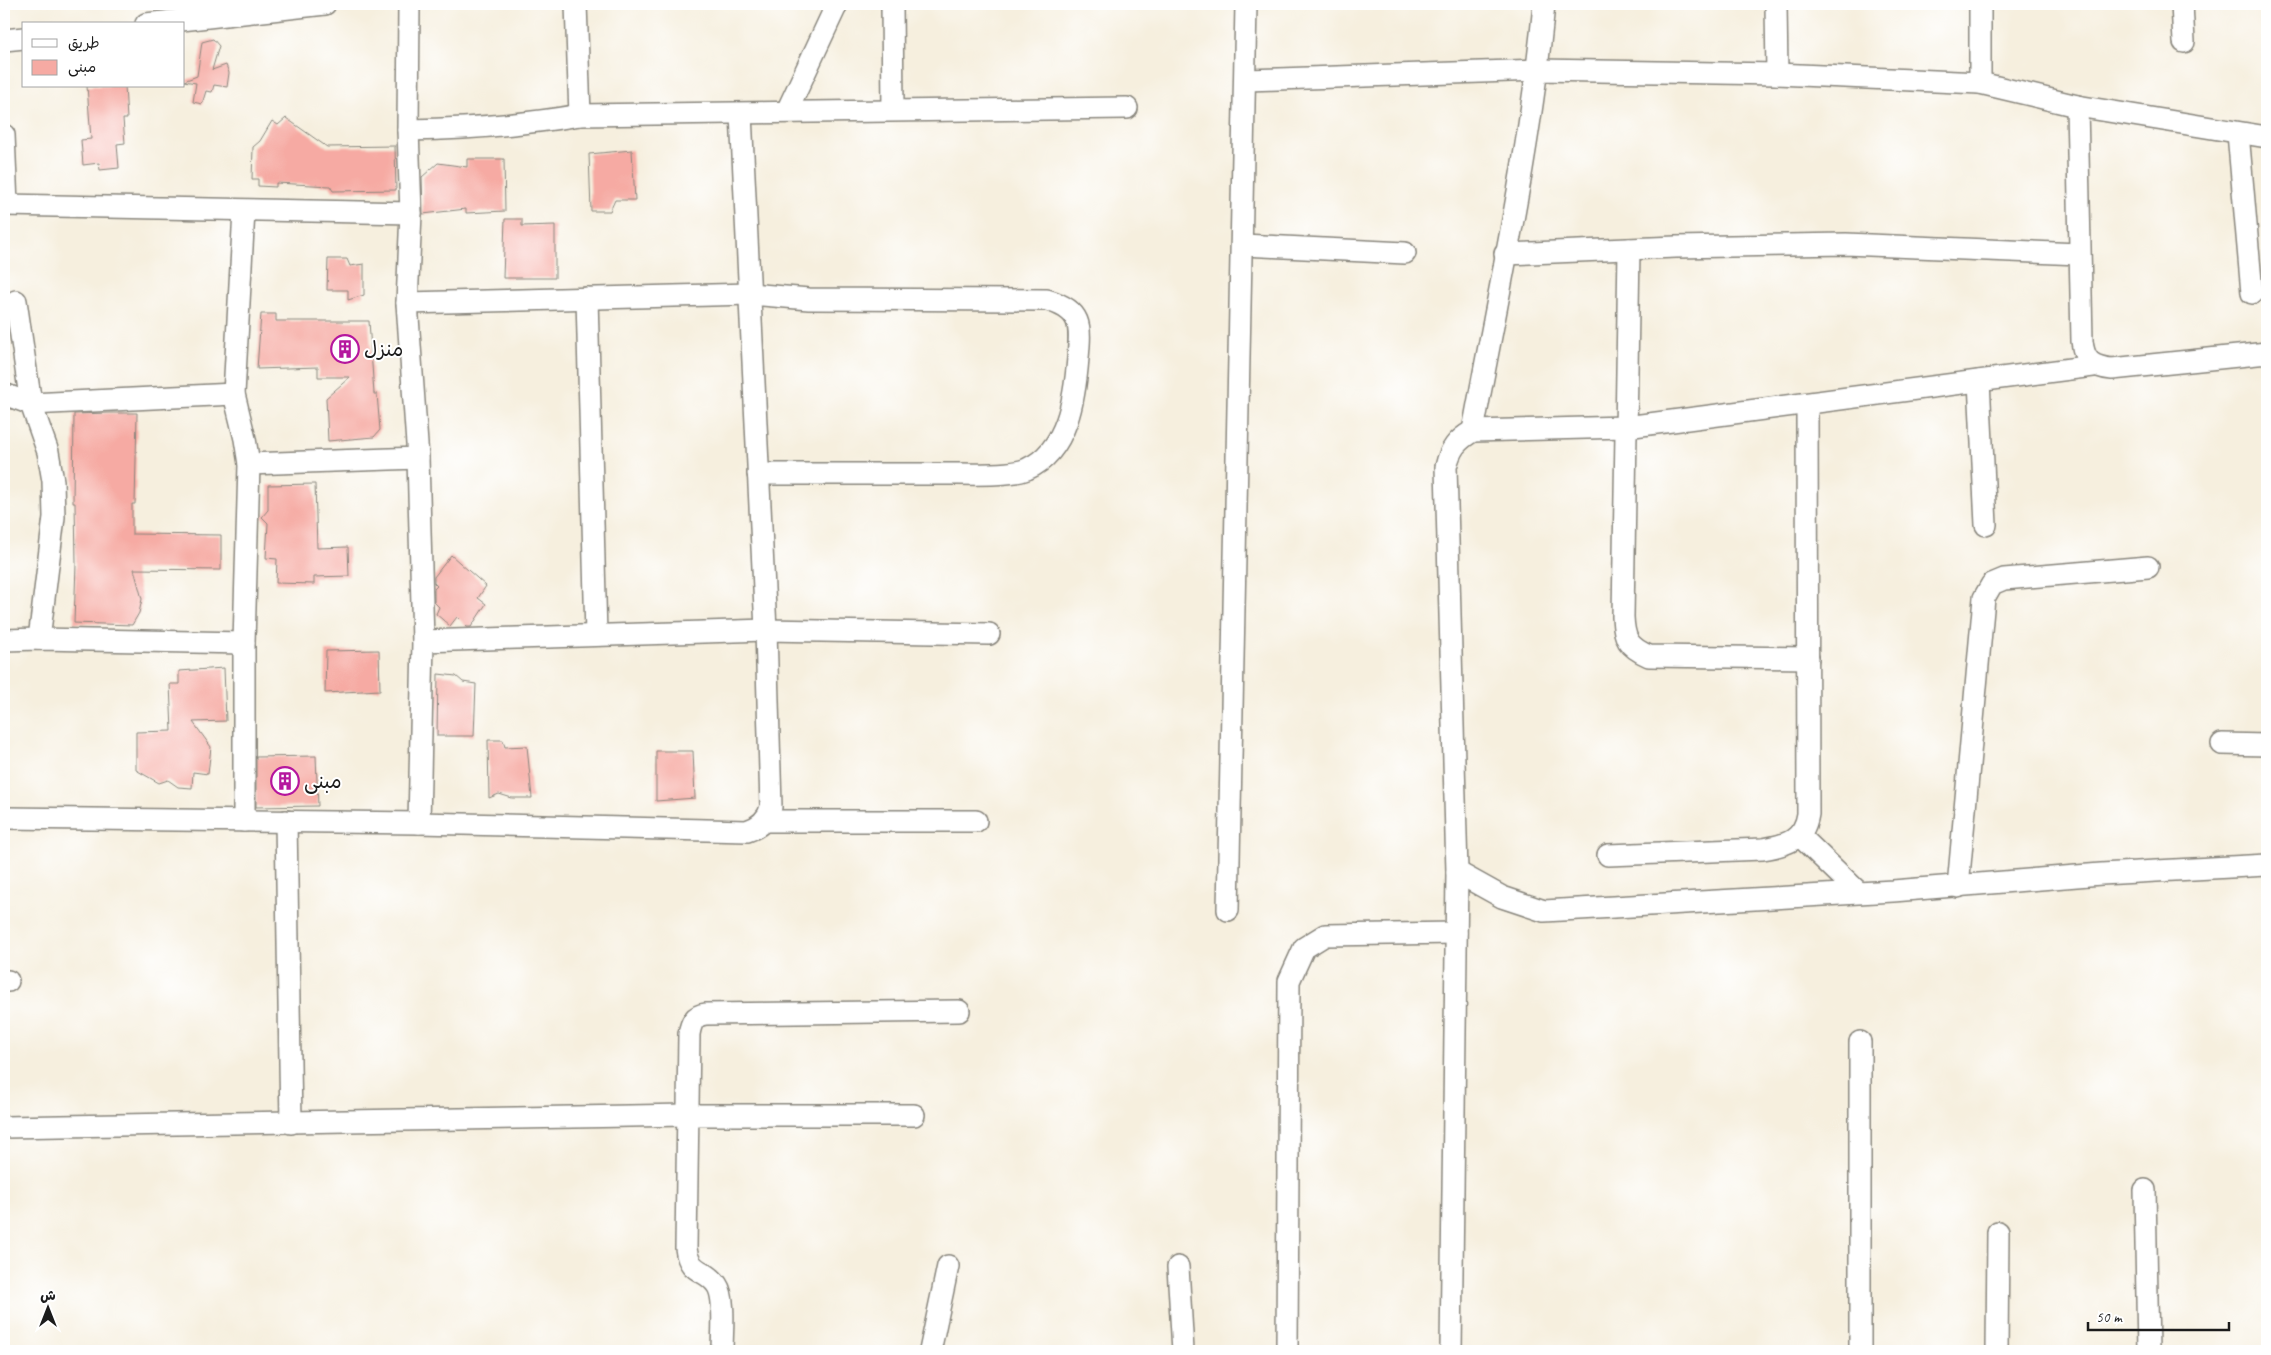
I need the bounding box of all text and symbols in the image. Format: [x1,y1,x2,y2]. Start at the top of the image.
legend [22,22,185,88]
text: طريق [68,34,100,53]
text: مبنى [68,58,96,77]
building icon: منزل [330,334,360,364]
place label: منزل [364,337,403,362]
building icon: مبنى [270,766,300,796]
place label: مبنى [304,769,342,794]
north arrow [22,1282,72,1332]
text: ش [40,1287,56,1304]
scale bar [2088,1300,2230,1332]
text: 50 m [2096,1308,2123,1327]

